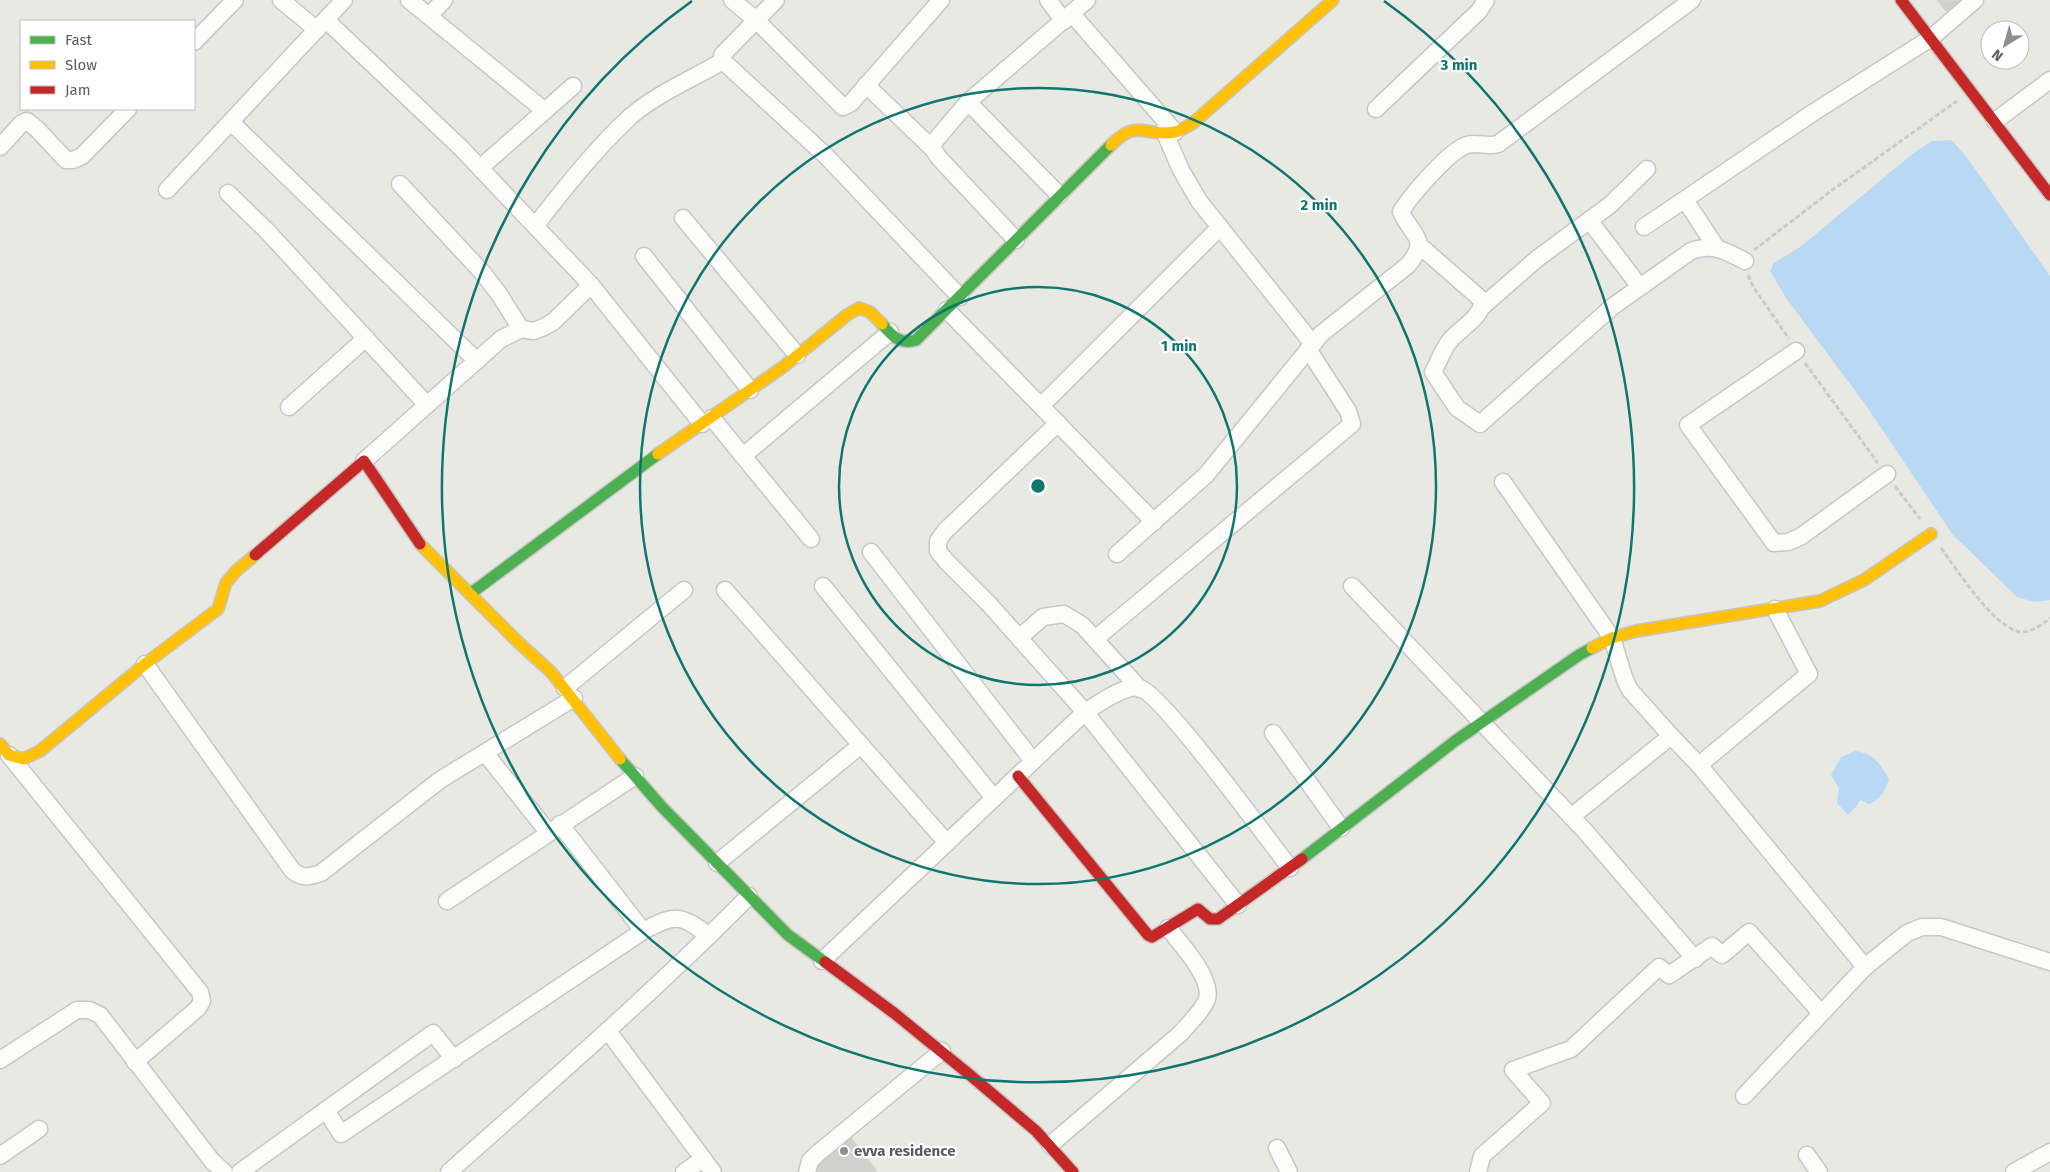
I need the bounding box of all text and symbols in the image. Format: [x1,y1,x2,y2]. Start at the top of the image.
legend [20,20,195,110]
north arrow [1980,20,2030,70]
text: Fast [65,31,92,49]
text: N [1989,45,2006,65]
text: Slow [65,56,97,74]
text: 3 min [1440,56,1477,74]
text: Jam [65,81,91,99]
text: 2 min [1301,196,1337,214]
text: 1 min [1161,337,1197,355]
centre of rings [1029,477,1047,495]
place label: evva residence [854,1142,955,1160]
marker: evva residence [838,1145,850,1157]

